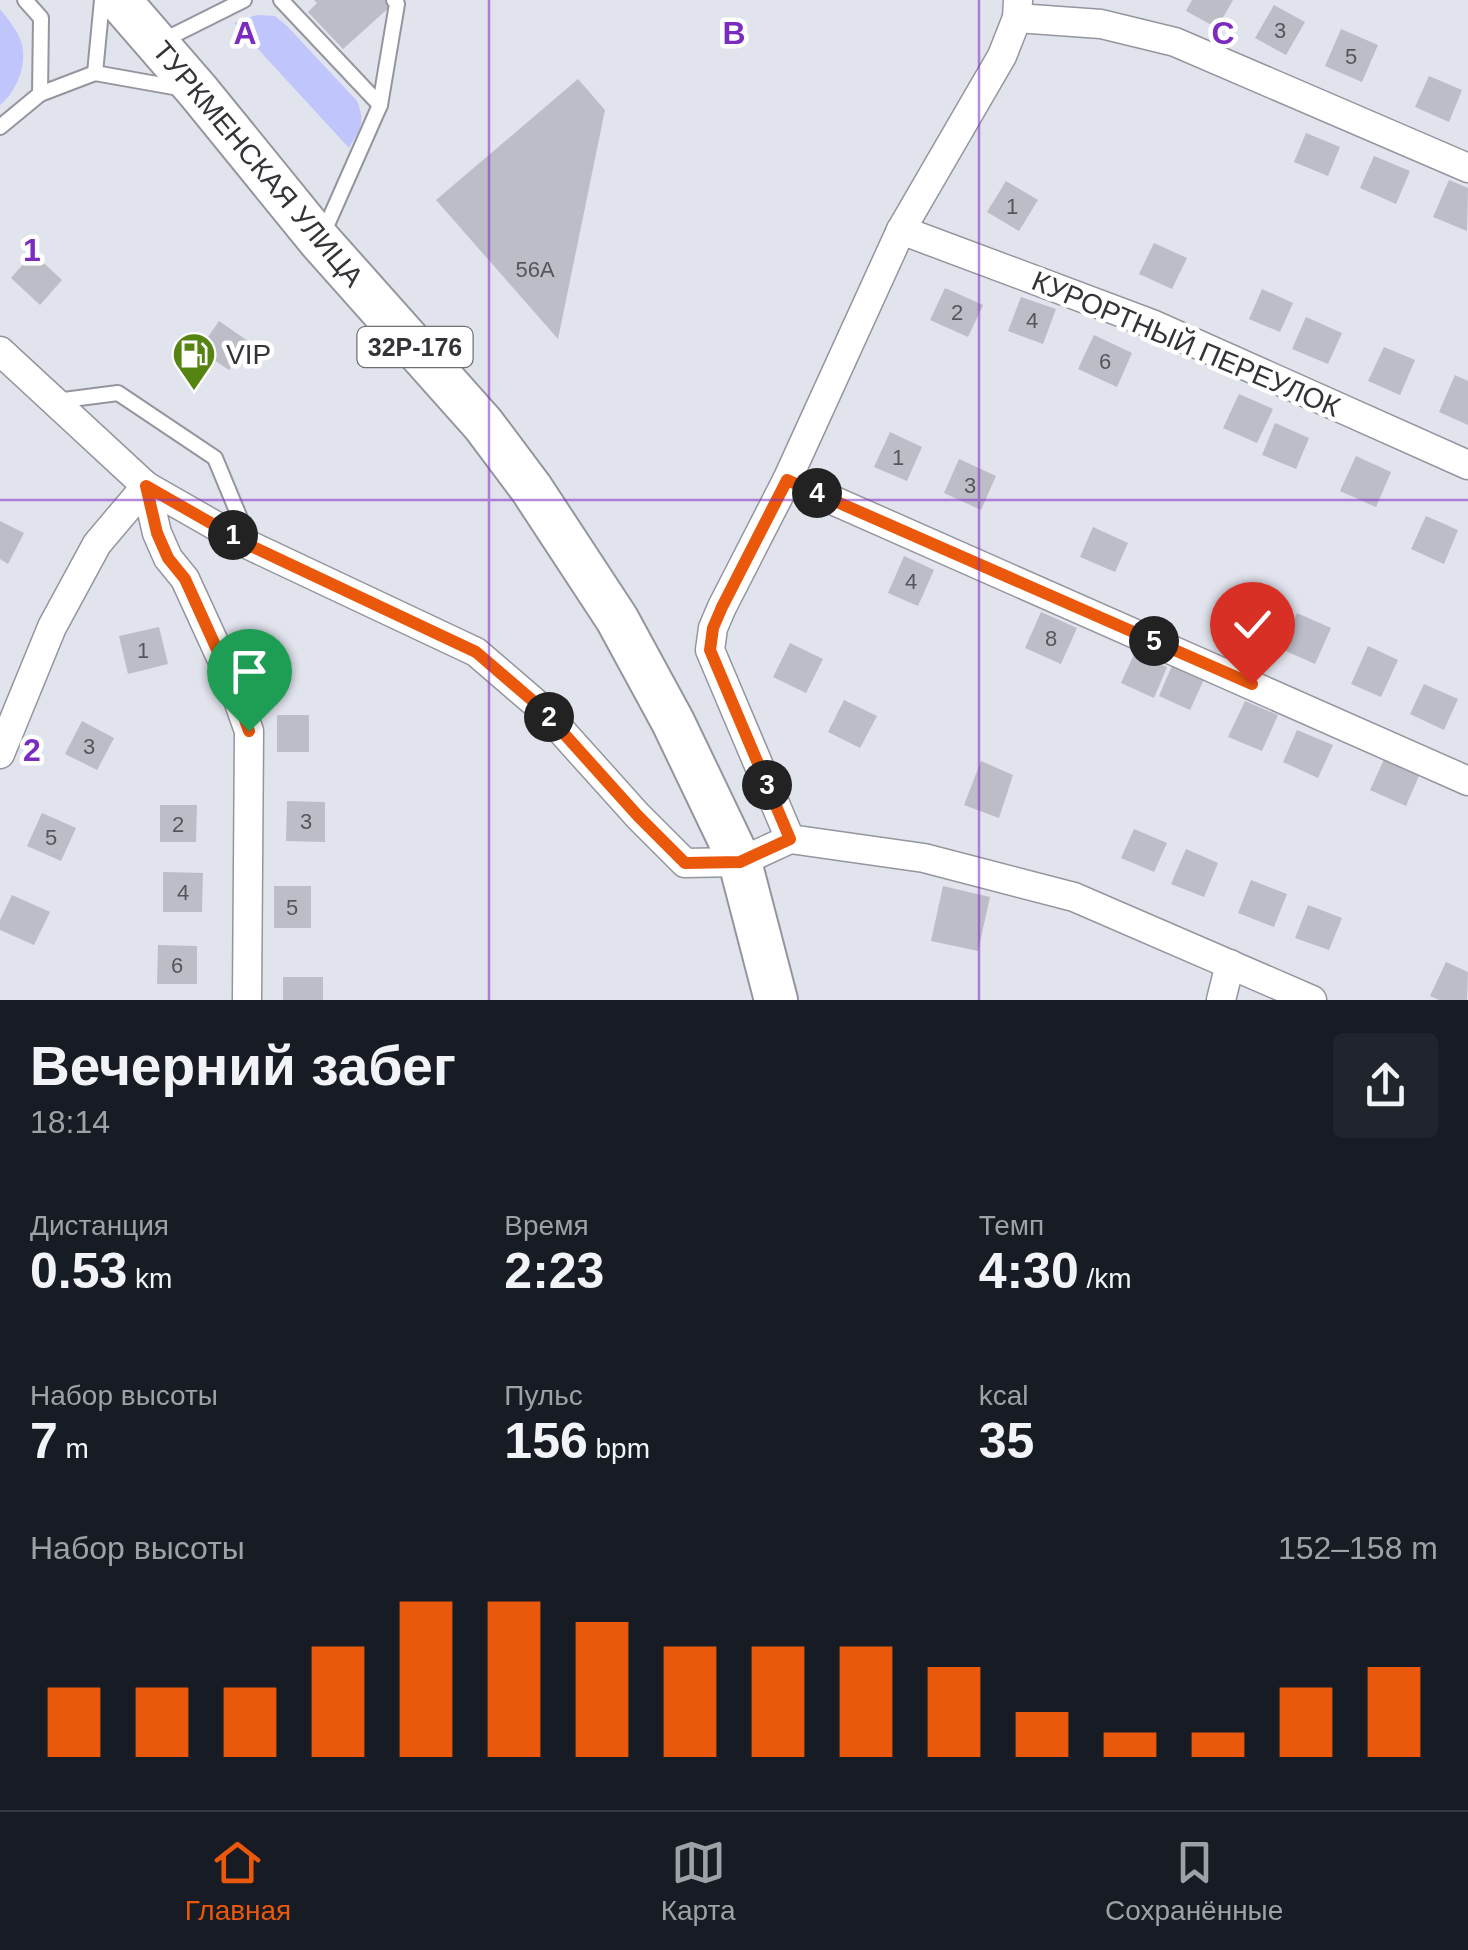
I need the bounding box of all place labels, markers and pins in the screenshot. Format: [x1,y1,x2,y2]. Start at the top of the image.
fuel station icon: VIP [171,331,217,392]
place label: VIP [226,339,271,370]
pin: 4 [792,468,842,518]
pin: 1 [208,510,258,560]
pin [1210,582,1295,685]
pin: 5 [1129,616,1179,666]
pin [207,629,292,732]
pin: 2 [524,692,574,742]
pin: 3 [742,760,792,810]

